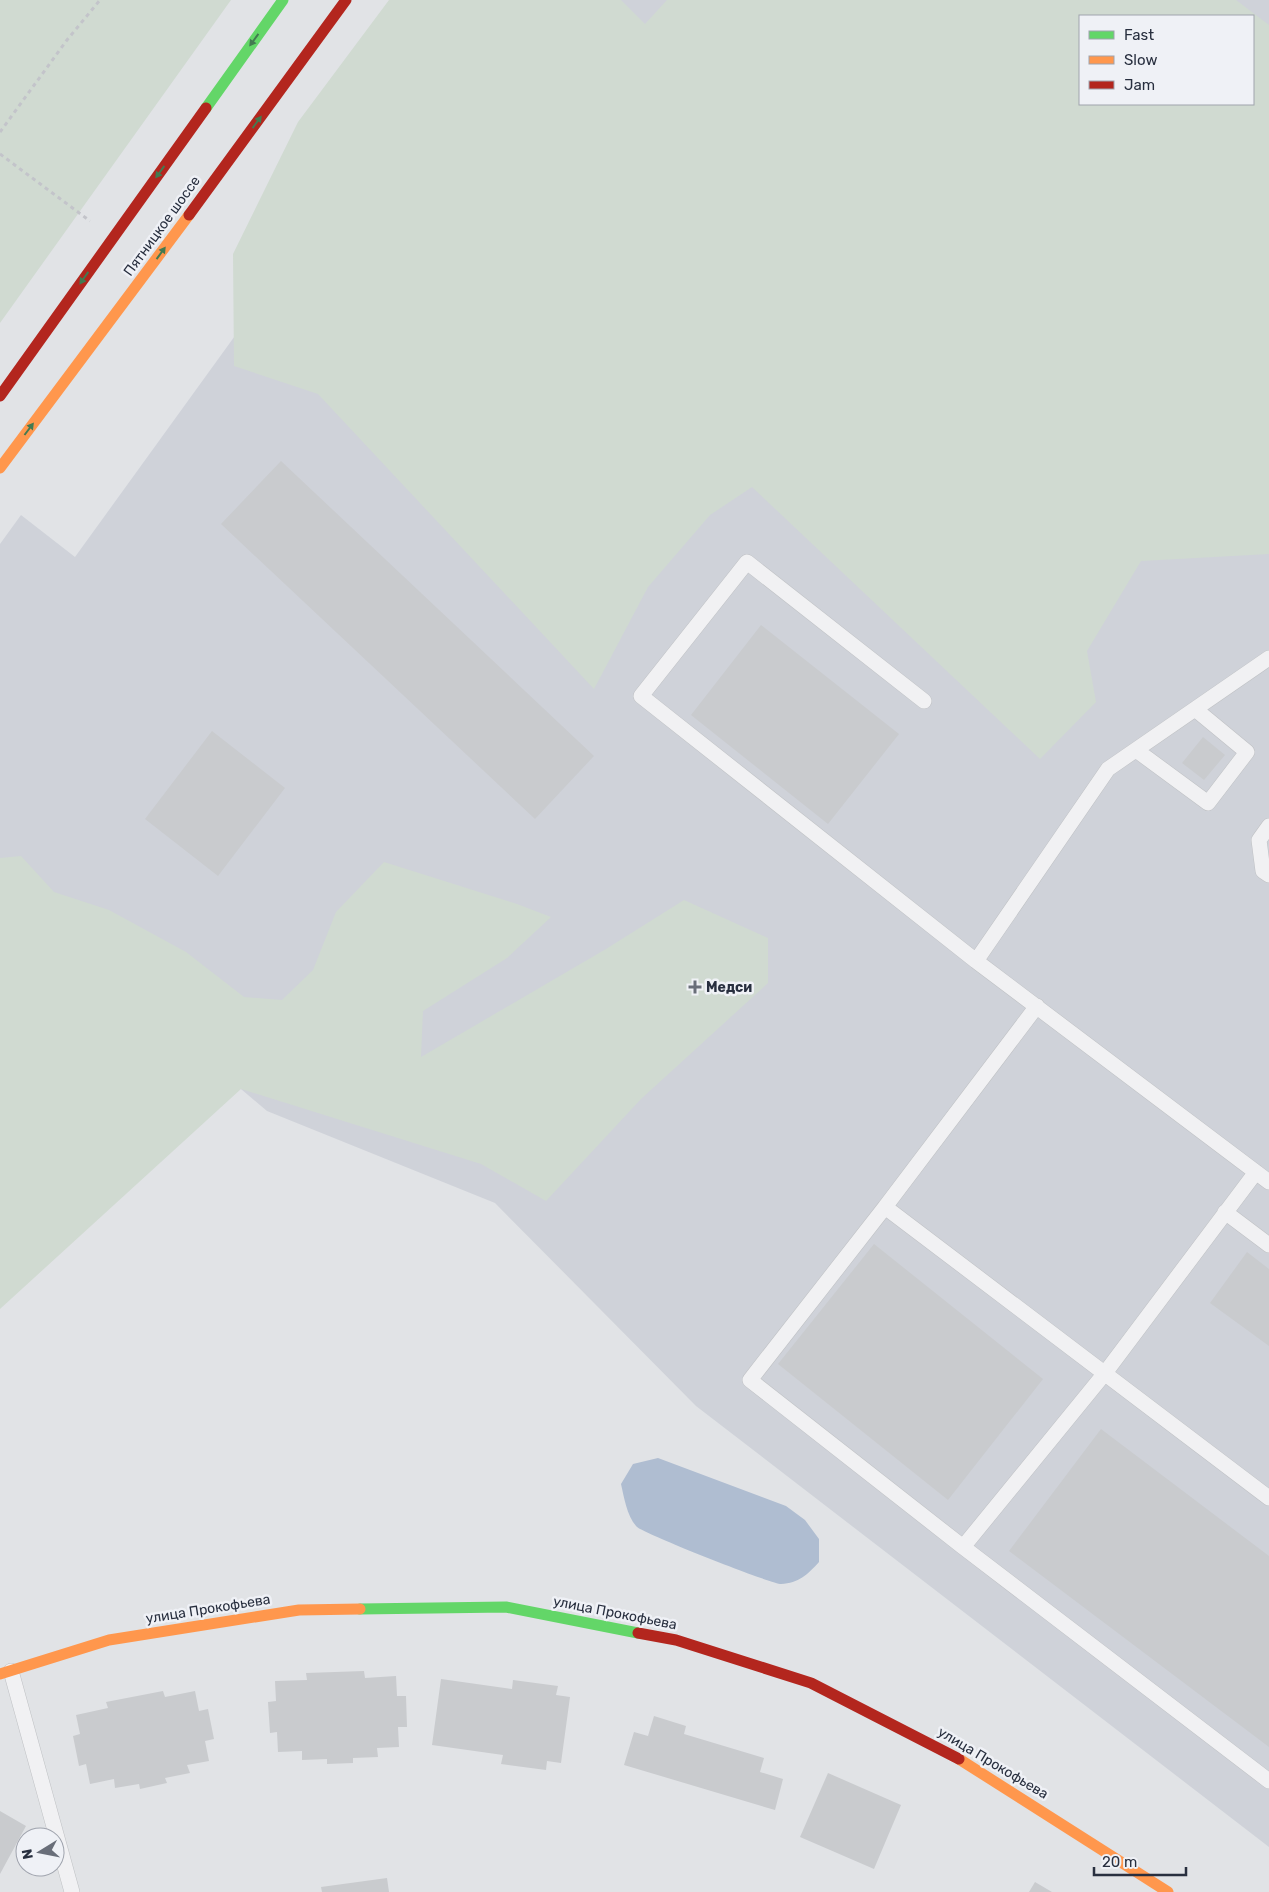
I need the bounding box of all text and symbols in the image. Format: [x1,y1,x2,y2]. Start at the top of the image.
legend [1079,15,1254,105]
text: Fast [1124,26,1154,44]
one-way arrow [249,33,260,46]
text: Slow [1124,51,1157,69]
text: Jam [1124,76,1155,94]
one-way arrow [252,115,262,129]
one-way arrow [155,165,165,179]
street label: Пятницкое шоссе [120,173,204,279]
one-way arrow [156,246,166,260]
one-way arrow [79,271,89,285]
one-way arrow [24,423,35,436]
place label: Медси [706,979,752,996]
marker: Медси [688,980,702,994]
street label: улица Прокофьева [145,1591,271,1627]
street label: улица Прокофьева [552,1593,678,1633]
street label: улица Прокофьева [935,1723,1051,1803]
north arrow [15,1827,65,1877]
scale bar [1094,1844,1186,1876]
text: N [18,1848,37,1861]
text: 20 m [1102,1853,1137,1871]

